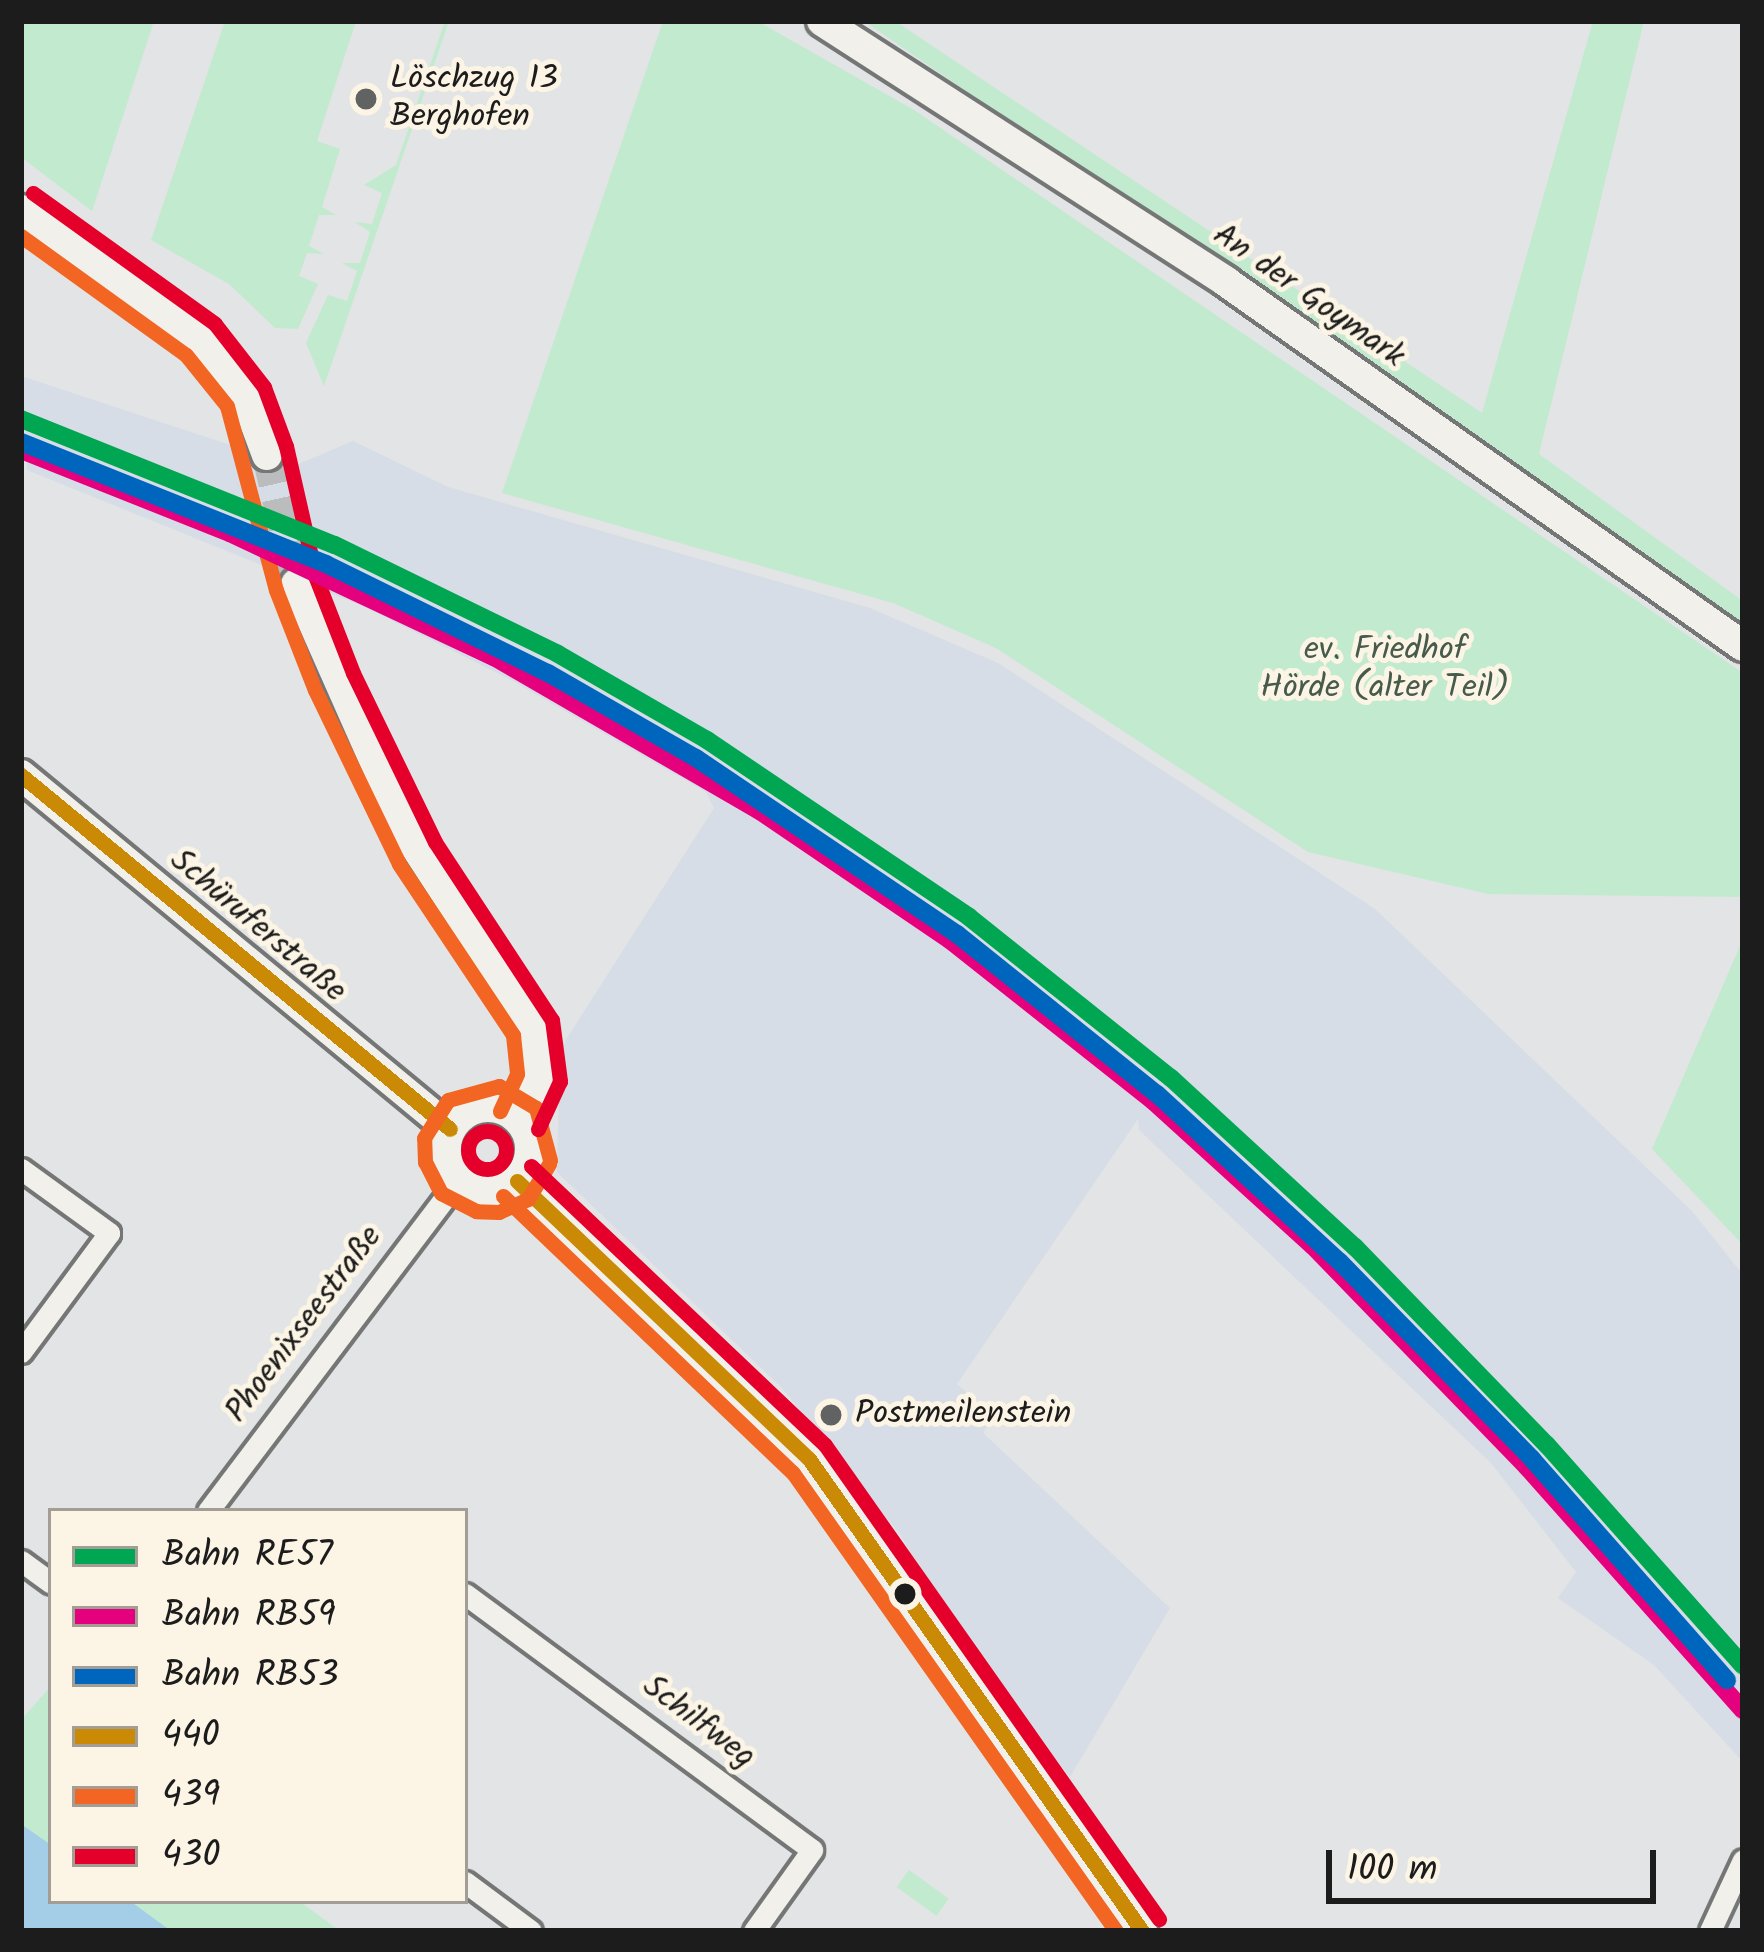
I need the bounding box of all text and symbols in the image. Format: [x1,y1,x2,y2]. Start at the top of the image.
place label: Löschzug 13 Berghofen [390,60,558,138]
marker: Löschzug 13 Berghofen [353,86,379,112]
street label: An der Goymark [1204,216,1412,378]
park label: ev. Friedhof Hörde (alter Teil) [1261,631,1509,709]
street label: Schüruferstraße [161,842,353,1012]
street label: Phoenixseestraße [218,1219,392,1431]
place label: Postmeilenstein [855,1395,1071,1435]
marker: Postmeilenstein [818,1402,844,1428]
legend [48,1508,468,1904]
text: Bahn RE57 [162,1528,333,1585]
unlabelled marker [894,1583,916,1605]
text: Bahn RB59 [162,1588,336,1645]
text: Bahn RB53 [162,1648,339,1705]
street label: Schilfweg [634,1668,762,1778]
text: 440 [162,1708,220,1765]
text: 439 [162,1768,220,1825]
scale bar [1332,1826,1662,1900]
text: 430 [162,1828,220,1885]
text: 100 m [1347,1842,1437,1899]

